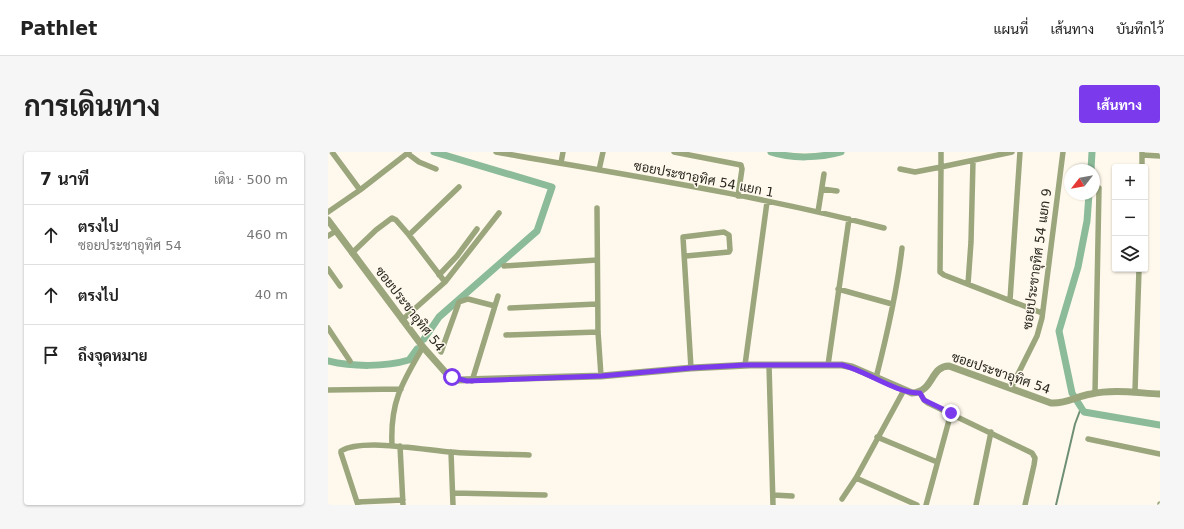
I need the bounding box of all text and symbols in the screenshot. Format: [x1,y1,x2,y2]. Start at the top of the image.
text: Pathlet [20,17,97,39]
text: แผนที่ [993,21,1028,37]
text: เส้นทาง [1050,21,1094,37]
text: บันทึกไว้ [1116,21,1164,37]
button: เส้นทาง [1079,85,1160,123]
text: การเดินทาง [24,90,160,123]
street label: ซอยประชาอุทิศ 54 แยก 1 [632,157,776,202]
north arrow [1064,164,1100,200]
map controls [1112,164,1148,272]
button: + [1112,164,1148,200]
text: 7 นาที [40,169,89,189]
text: เดิน · 500 m [214,172,288,187]
street label: ซอยประชาอุทิศ 54 แยก 9 [1019,187,1056,331]
button: − [1112,200,1148,236]
text: ตรงไป [78,218,119,236]
icon: ahead [40,224,62,246]
text: 460 m [246,227,288,242]
button: layers [1112,236,1148,272]
text: ซอยประชาอุทิศ 54 [78,238,182,253]
street label: ซอยประชาอุทิศ 54 [371,263,449,356]
icon: ahead [40,284,62,306]
text: ตรงไป [78,287,119,305]
text: 40 m [255,287,288,302]
icon: arrive [40,344,62,366]
text: ถึงจุดหมาย [78,347,148,365]
street label: ซอยประชาอุทิศ 54 [949,348,1053,399]
route start [443,368,461,386]
route end [942,404,960,422]

